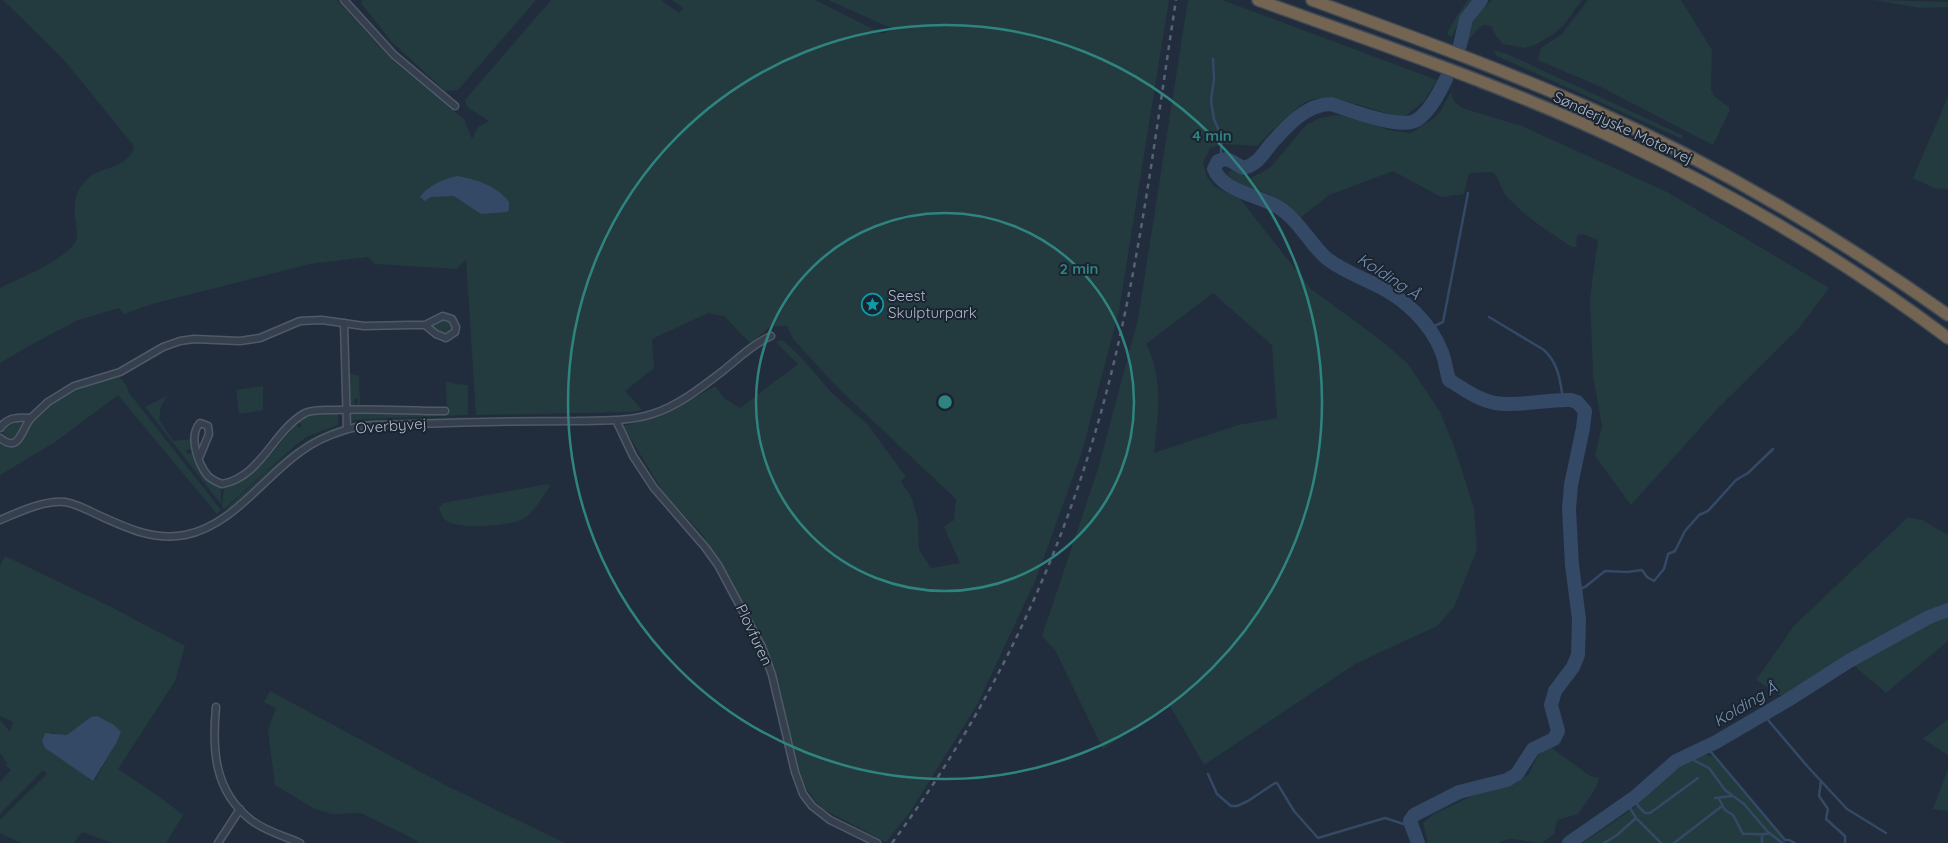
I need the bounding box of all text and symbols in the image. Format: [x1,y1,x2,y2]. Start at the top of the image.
street label: Sønderjyske Motorvej [1551,87,1696,168]
text: 4 min [1192,126,1232,145]
water label: Kolding Å [1354,248,1425,304]
text: 2 min [1059,259,1099,278]
place label: Seest Skulpturpark [888,286,977,322]
place icon: Seest Skulpturpark [860,293,884,317]
centre of rings [936,393,954,411]
street label: Overbyvej [355,414,427,437]
street label: Plovfuren [732,601,777,669]
water label: Kolding Å [1710,677,1781,731]

